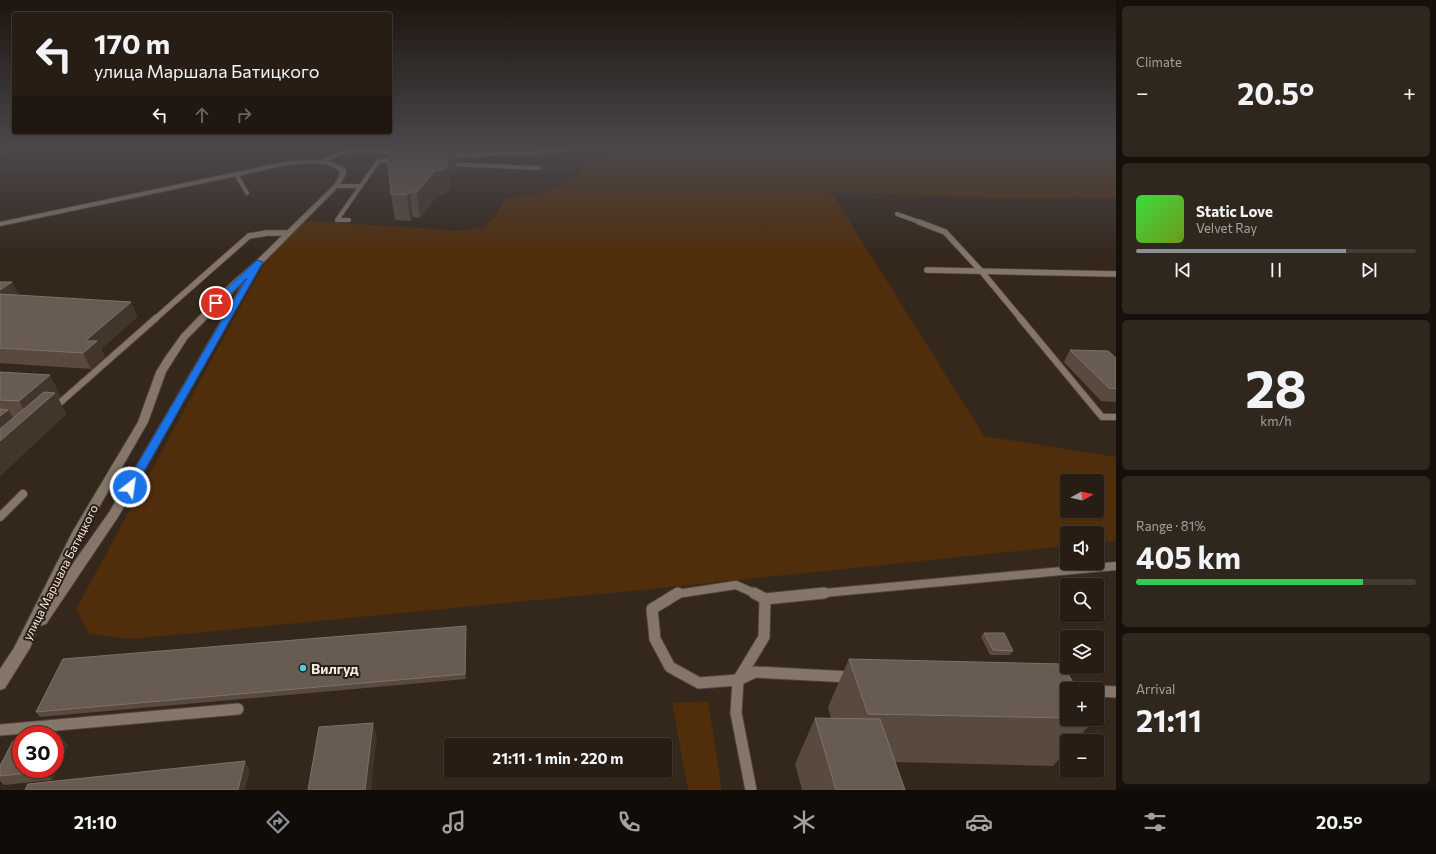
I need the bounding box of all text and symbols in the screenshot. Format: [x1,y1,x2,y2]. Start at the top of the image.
text: 170 m [94,26,170,60]
icon: left [28,28,80,80]
text: Climate [1136,54,1182,70]
text: улица Маршала Батицкого [94,60,319,82]
text: 20.5° [1237,74,1314,111]
text: − [1136,79,1149,106]
text: + [1403,79,1416,106]
icon: left [149,104,171,126]
icon: ahead [191,104,213,126]
icon: right [233,104,255,126]
text: Static Love [1196,202,1273,220]
text: Velvet Ray [1196,220,1257,236]
icon: previous [1172,259,1194,281]
icon: pause [1265,259,1287,281]
icon: next [1358,259,1380,281]
pin [199,286,233,320]
icon: arrive [205,292,227,314]
text: 28 [1245,355,1307,419]
text: km/h [1260,413,1292,429]
position arrow [109,466,151,508]
north arrow [1060,474,1104,518]
map controls [1060,474,1104,778]
street label: улица Маршала Батицкого [20,502,100,642]
text: Range · 81% [1136,518,1206,534]
button: sound [1060,526,1104,570]
text: 405 km [1136,538,1241,575]
button: search [1060,578,1104,622]
button: layers [1060,630,1104,674]
place label: Вилгуд [311,660,359,677]
marker: Вилгуд [298,663,308,673]
text: Arrival [1136,681,1175,697]
button: + [1060,682,1104,726]
text: 21:11 [1136,701,1202,738]
speed limit sign: 30 [12,726,64,778]
button: − [1060,734,1104,778]
text: 21:11 · 1 min · 220 m [493,749,623,767]
icon: directions [264,808,292,836]
icon: music [440,808,468,836]
icon: phone [615,808,643,836]
icon: climate [790,808,818,836]
icon: car [965,808,993,836]
icon: filters [1141,808,1169,836]
text: 21:10 [74,811,117,833]
text: 20.5° [1316,811,1362,833]

